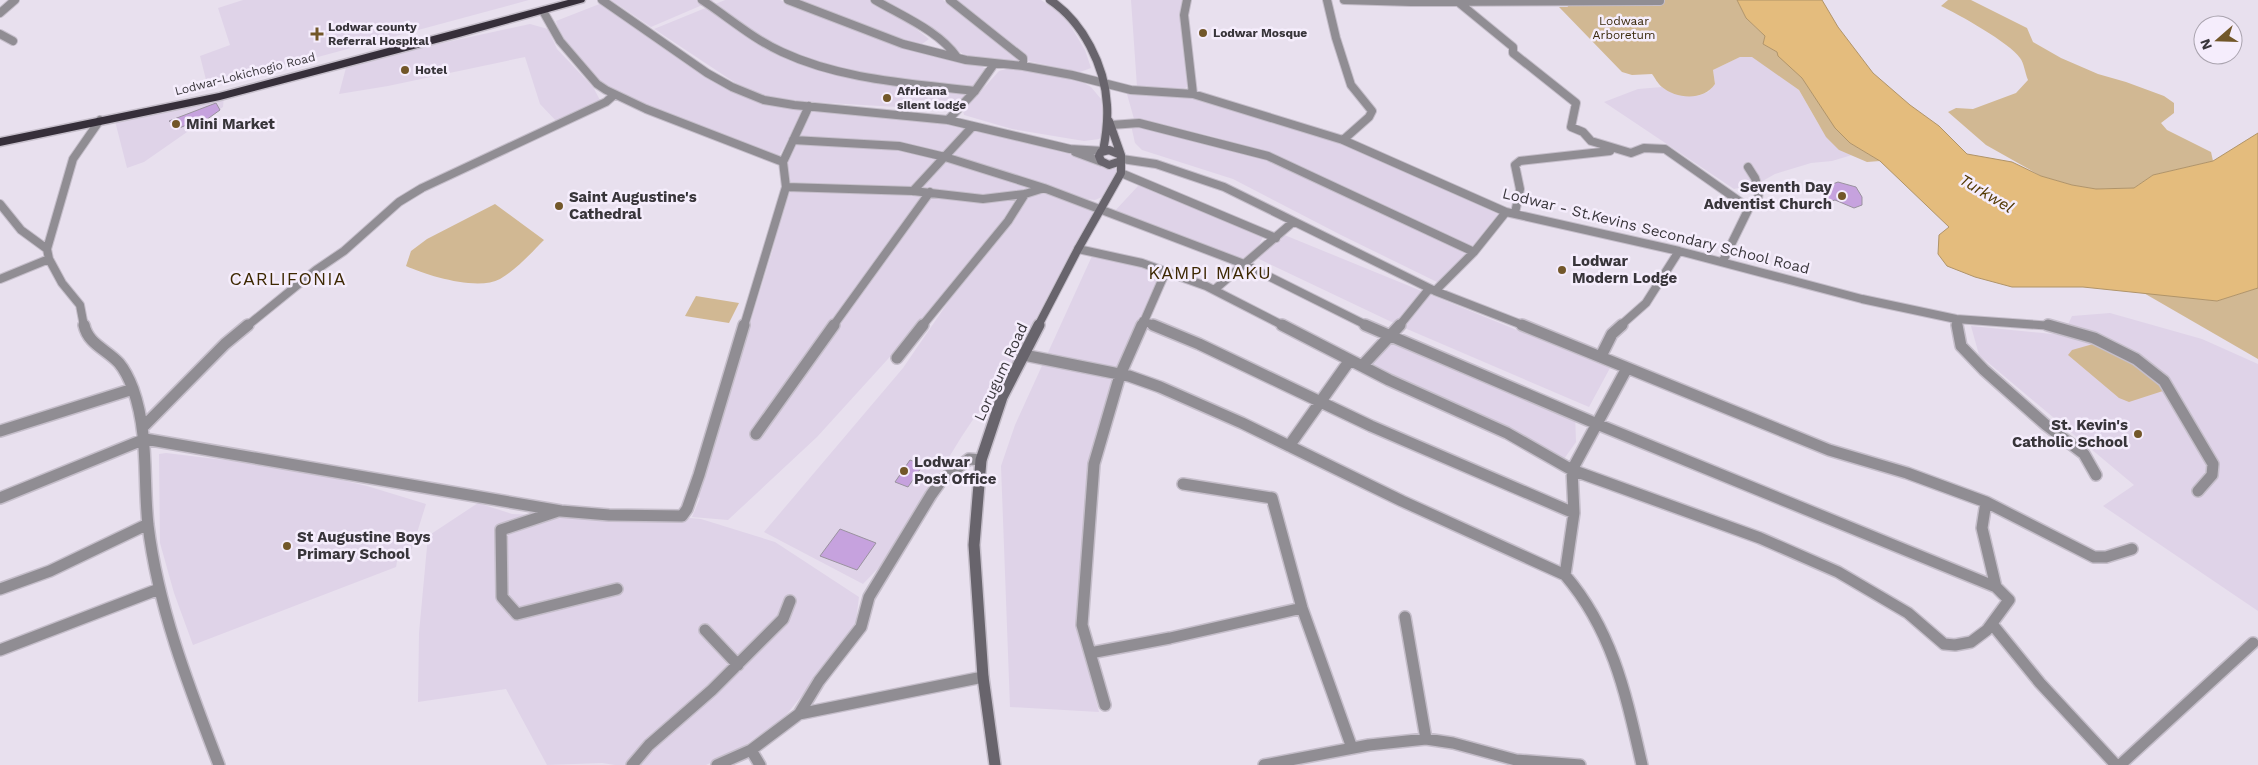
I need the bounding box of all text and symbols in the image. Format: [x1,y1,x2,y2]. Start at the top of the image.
park label: Lodwaar Arboretum [1593,14,1655,42]
north arrow [2193,15,2243,65]
place label: Lodwar county Referral Hospital [328,20,429,48]
place label: Lodwar Mosque [1213,26,1307,40]
marker: Lodwar county Referral Hospital [310,27,324,41]
marker: Lodwar Mosque [1197,27,1209,39]
text: N [2196,37,2215,52]
street label: Lodwar-Lokichogio Road [173,50,317,98]
place label: Hotel [415,63,447,77]
marker: Hotel [399,64,411,76]
place label: Africana silent lodge [897,84,966,112]
marker: Africana silent lodge [881,92,893,104]
place label: Mini Market [186,115,275,133]
marker: Mini Market [170,118,182,130]
water label: Turkwel [1956,170,2017,217]
place label: Seventh Day Adventist Church [1704,178,1833,213]
street label: Lodwar - St.Kevins Secondary School Road [1501,184,1811,278]
place label: Saint Augustine's Cathedral [569,188,697,223]
marker: Seventh Day Adventist Church [1836,190,1848,202]
marker: Saint Augustine's Cathedral [553,200,565,212]
place label: Lodwar Modern Lodge [1572,252,1677,287]
district label: KAMPI MAKU [1148,262,1272,283]
marker: Lodwar Modern Lodge [1556,264,1568,276]
district label: CARLIFONIA [230,268,346,289]
street label: Lorugum Road [970,320,1032,424]
place label: St. Kevin's Catholic School [2012,416,2128,451]
marker: St. Kevin's Catholic School [2132,428,2144,440]
place label: Lodwar Post Office [914,453,997,488]
marker: Lodwar Post Office [898,465,910,477]
place label: St Augustine Boys Primary School [297,528,431,563]
marker: St Augustine Boys Primary School [281,540,293,552]

